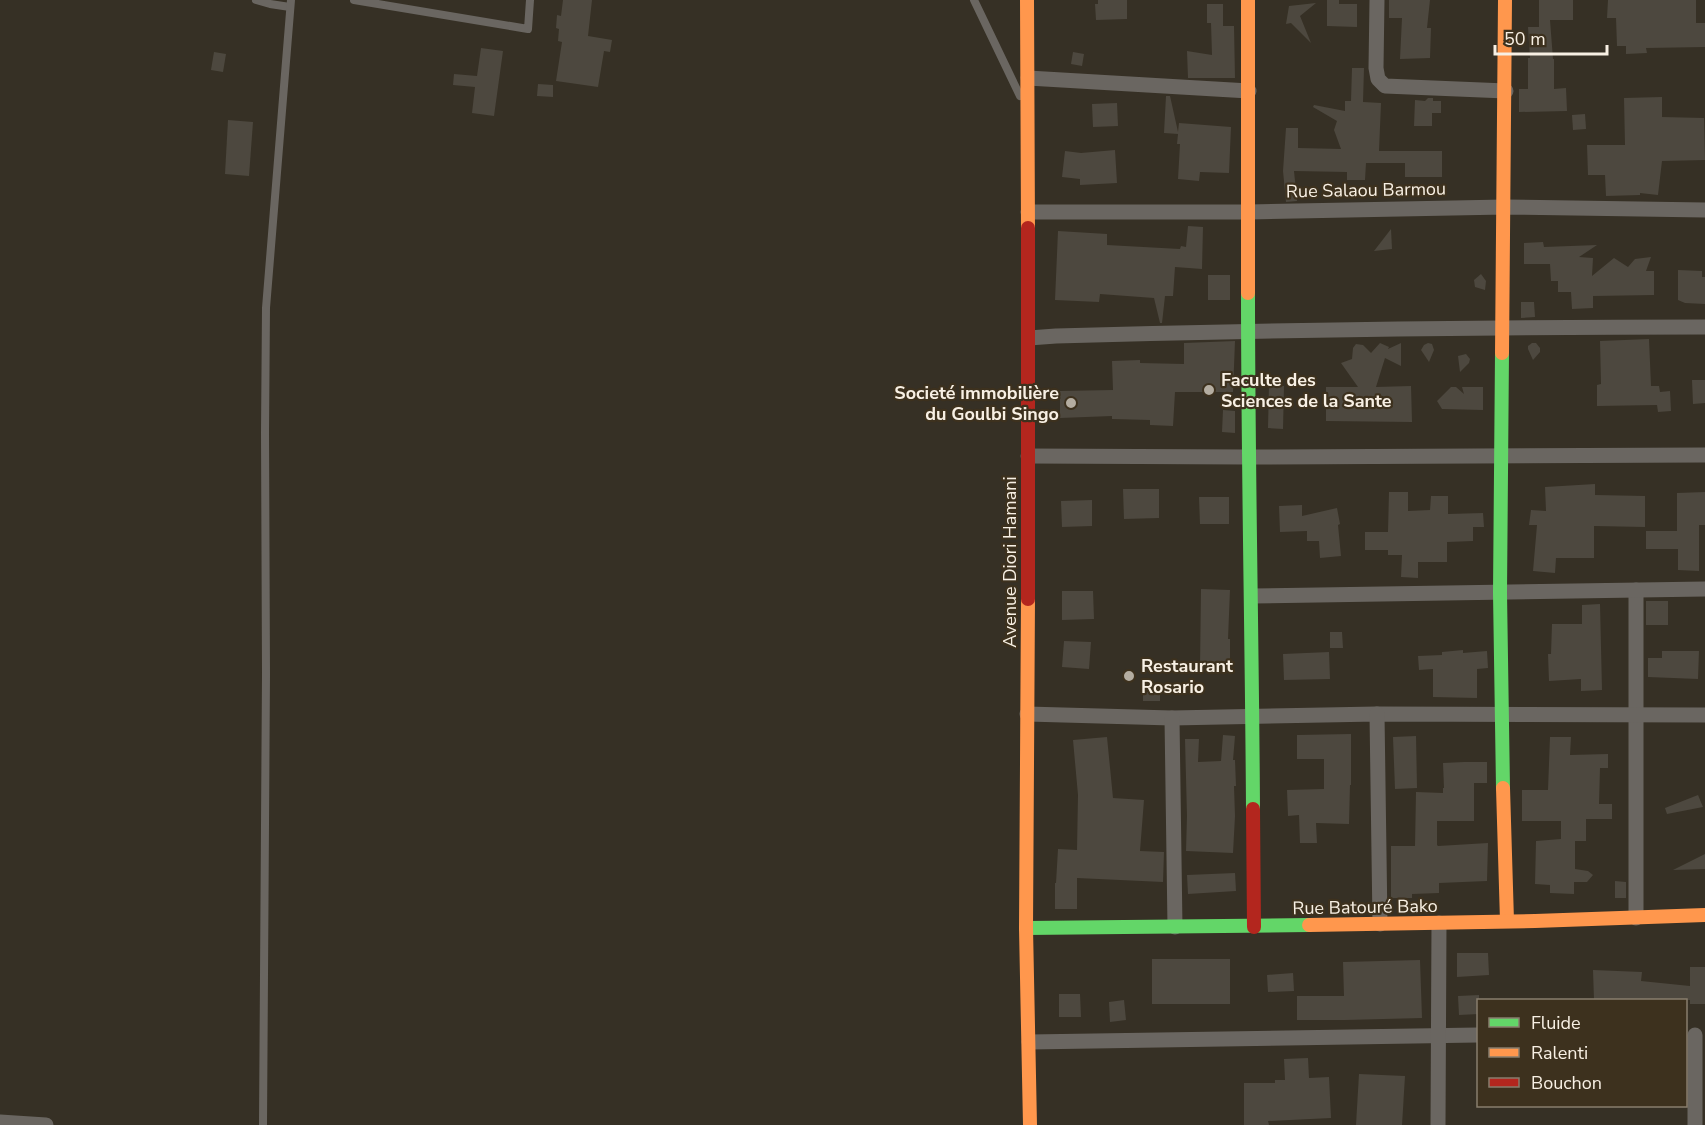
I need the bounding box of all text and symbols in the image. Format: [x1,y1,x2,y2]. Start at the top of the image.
scale bar [1495,18,1608,56]
text: 50 m [1504,27,1546,51]
street label: Rue Salaou Barmou [1286,177,1446,203]
place label: Faculte des Sciences de la Sante [1221,368,1392,413]
place label: Societé immobilière du Goulbi Singo [894,381,1059,426]
marker: Faculte des Sciences de la Sante [1202,383,1216,397]
marker: Societé immobilière du Goulbi Singo [1064,396,1078,410]
street label: Avenue Diori Hamani [998,476,1022,648]
place label: Restaurant Rosario [1141,654,1233,699]
marker: Restaurant Rosario [1122,669,1136,683]
street label: Rue Batouré Bako [1292,894,1438,920]
legend [1477,999,1687,1107]
text: Fluide [1531,1011,1581,1035]
text: Ralenti [1531,1041,1588,1065]
text: Bouchon [1531,1071,1602,1095]

